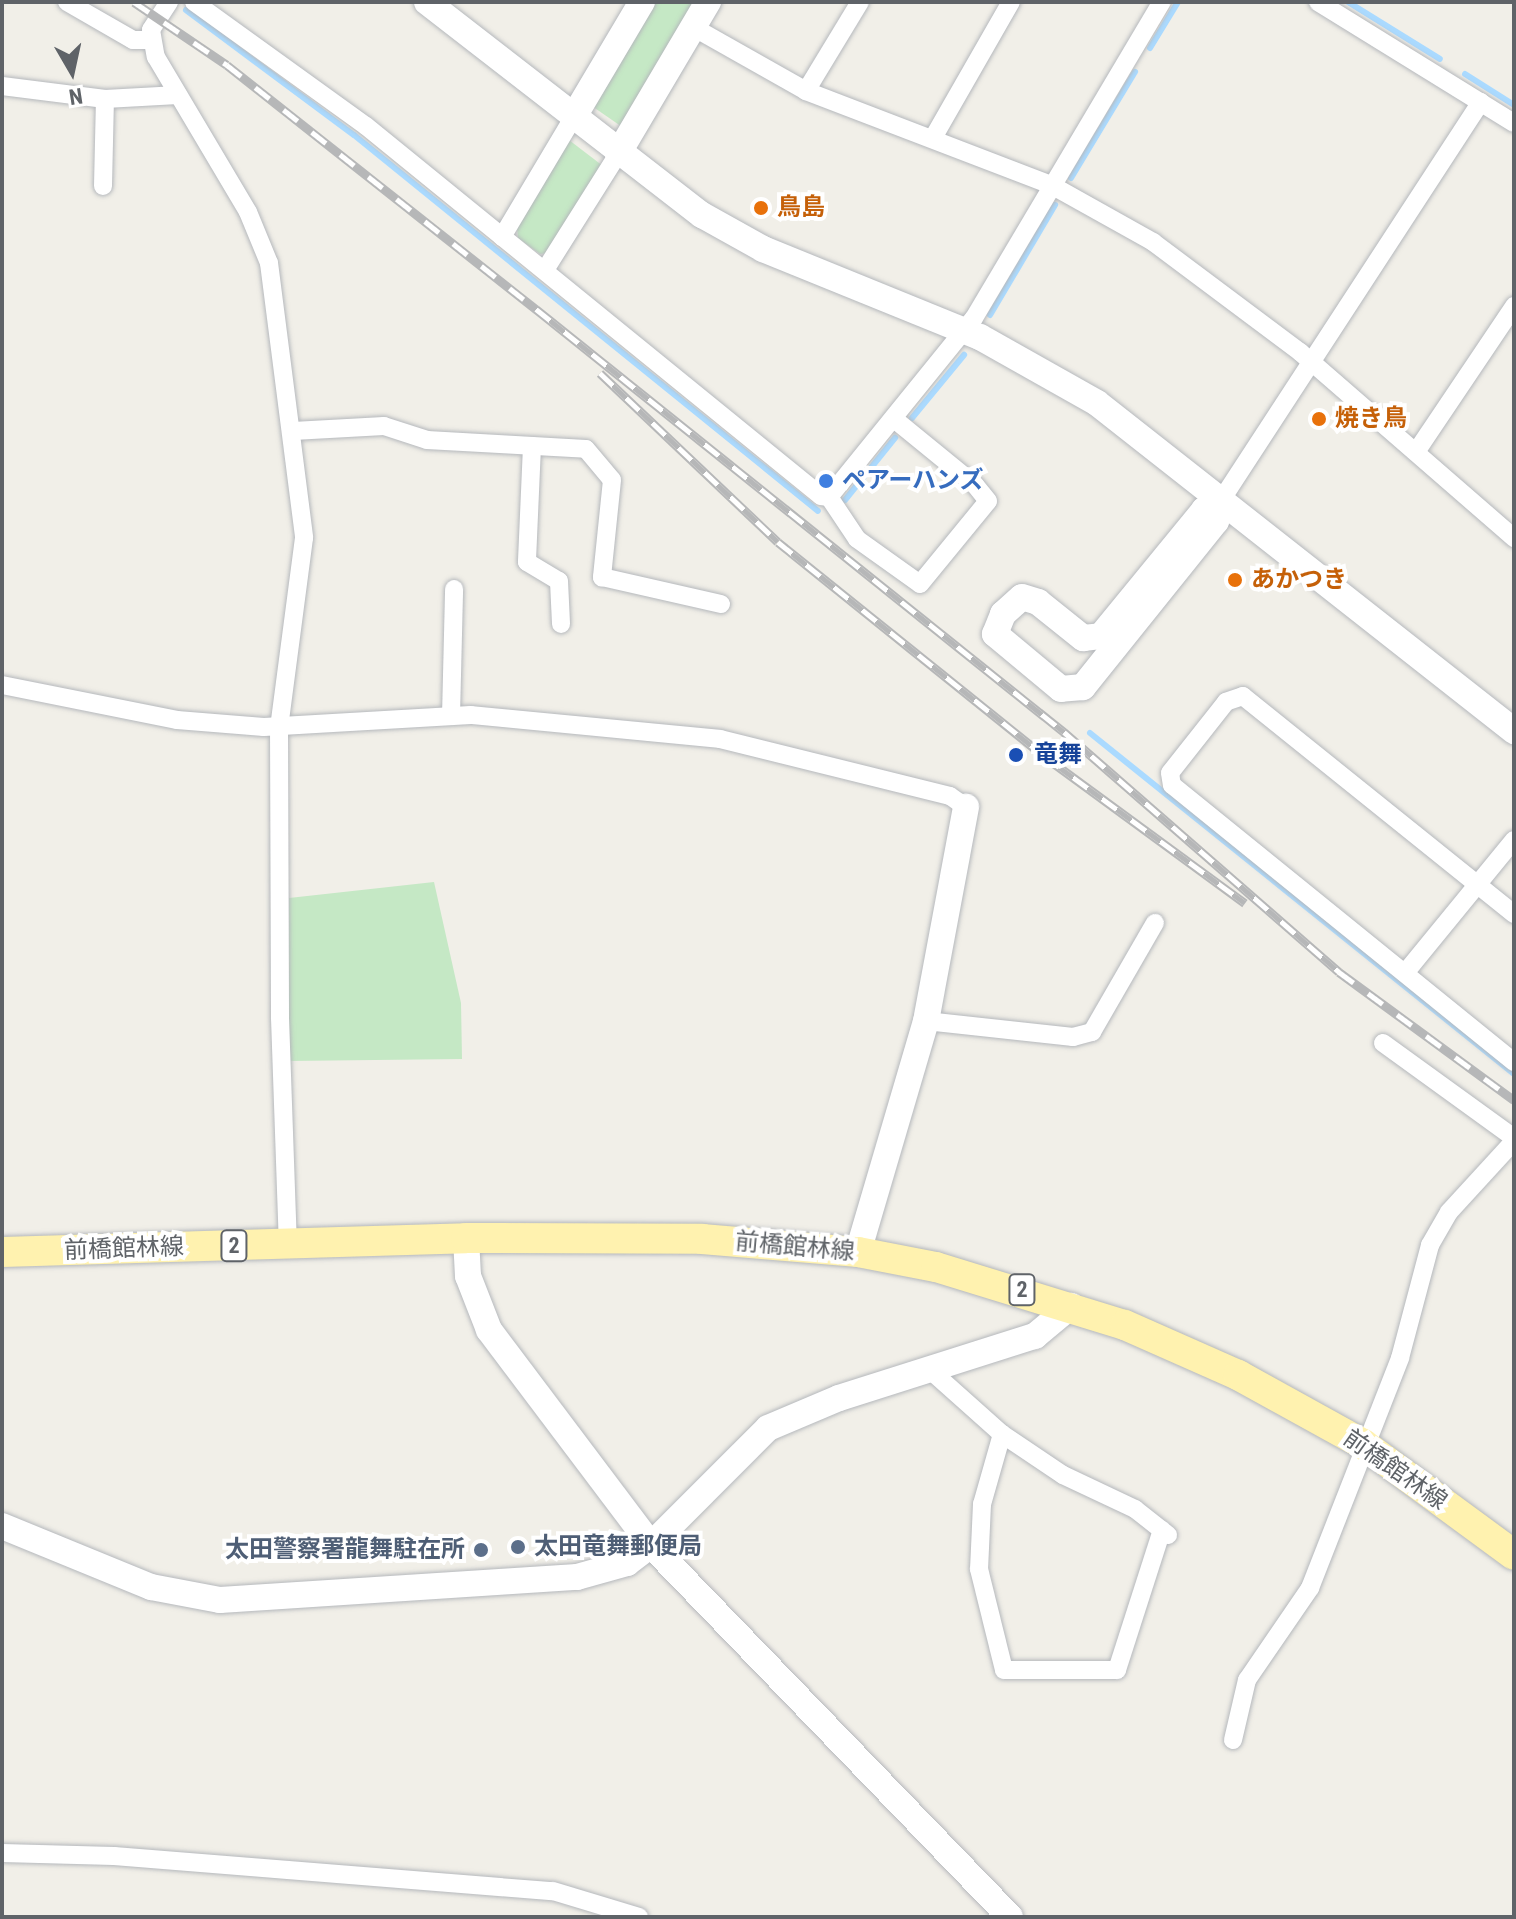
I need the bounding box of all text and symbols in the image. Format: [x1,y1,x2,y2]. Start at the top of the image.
north arrow [32,32,112,112]
text: N [67,83,84,110]
place label: 鳥島 [777,194,825,222]
marker: 鳥島 [752,199,770,217]
place label: 焼き鳥 [1335,405,1407,433]
marker: 焼き鳥 [1310,410,1328,428]
place label: ペアーハンズ [842,467,985,495]
marker: ペアーハンズ [817,472,835,490]
place label: あかつき [1251,566,1347,594]
marker: あかつき [1226,571,1244,589]
place label: 竜舞 [1034,741,1082,769]
marker: 竜舞 [1005,744,1027,766]
street label: 前橋館林線 [734,1227,856,1267]
road number: 2 [220,1228,248,1264]
street label: 前橋館林線 [64,1233,184,1265]
road number: 2 [1008,1272,1036,1308]
street label: 前橋館林線 [1338,1424,1452,1516]
place label: 太田竜舞郵便局 [534,1533,702,1561]
place label: 太田警察署龍舞駐在所 [225,1536,465,1564]
marker: 太田竜舞郵便局 [509,1538,527,1556]
marker: 太田警察署龍舞駐在所 [472,1541,490,1559]

